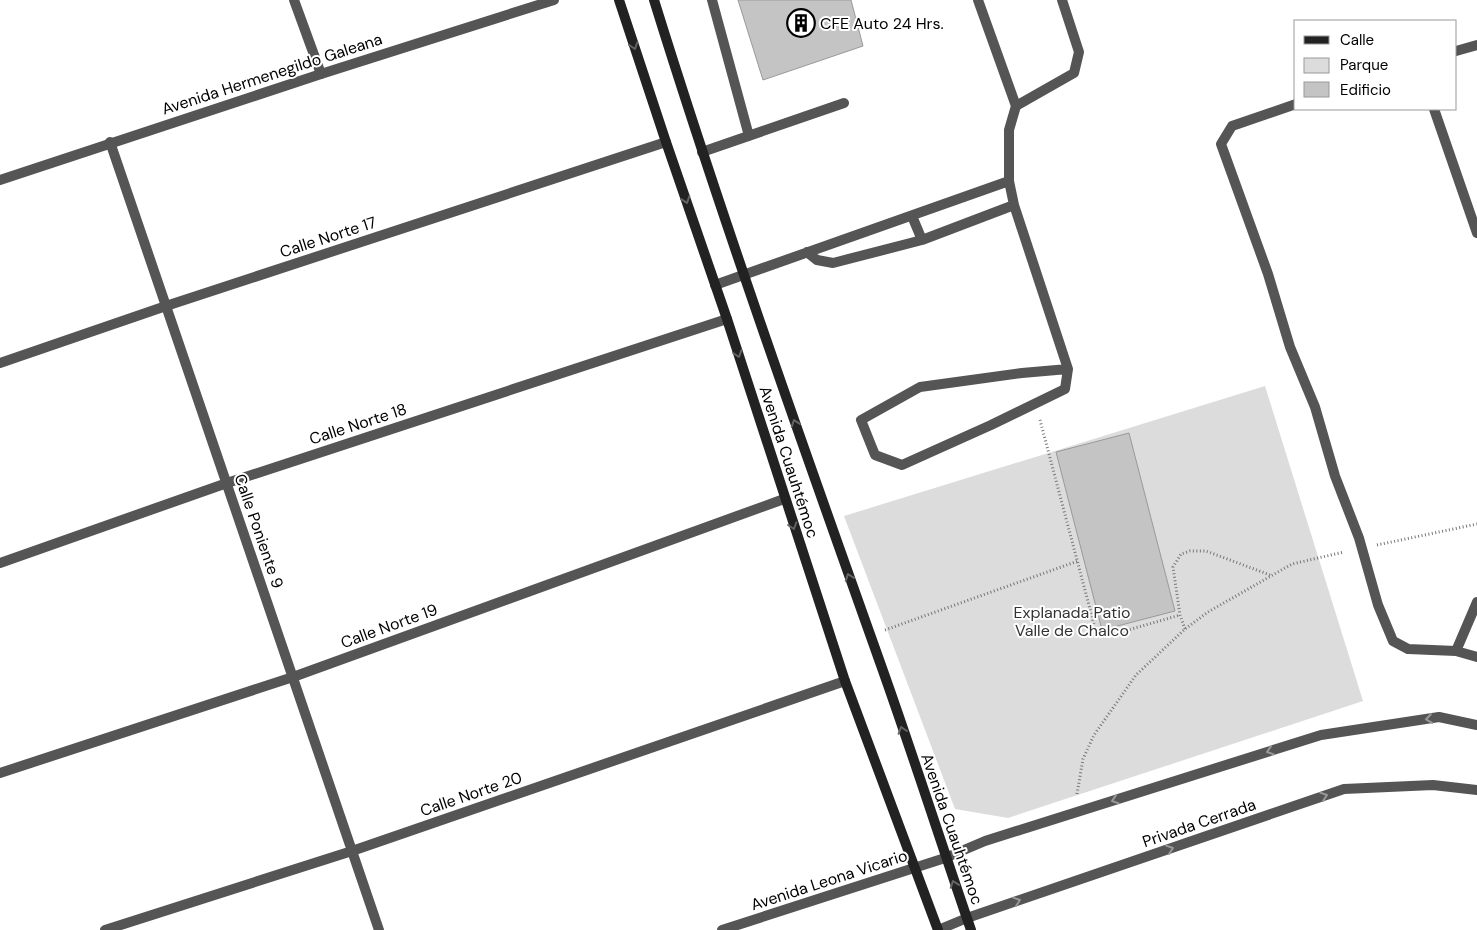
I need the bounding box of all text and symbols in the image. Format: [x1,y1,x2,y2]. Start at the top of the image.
building icon: CFE Auto 24 Hrs. [786,8,816,38]
place label: CFE Auto 24 Hrs. [820,13,944,34]
legend [1294,20,1457,110]
street label: Avenida Hermenegildo Galeana [159,28,385,120]
text: Calle [1340,30,1374,50]
one-way arrow [629,42,639,50]
text: Parque [1340,55,1388,75]
text: Edificio [1340,80,1391,100]
one-way arrow [680,196,690,204]
street label: Calle Norte 17 [277,212,379,262]
one-way arrow [733,350,743,358]
street label: Avenida Cuauhtémoc [754,383,824,541]
street label: Calle Norte 18 [307,398,409,450]
one-way arrow [791,420,801,428]
street label: Calle Poniente 9 [230,471,288,591]
one-way arrow [788,521,798,529]
one-way arrow [845,573,855,582]
street label: Calle Norte 19 [338,599,440,653]
park label: Explanada Patio Valle de Chalco [1013,602,1131,641]
one-way arrow [1425,713,1433,724]
one-way arrow [898,726,908,735]
one-way arrow [1267,745,1275,755]
street label: Avenida Cuauhtémoc [916,751,988,907]
street label: Calle Norte 20 [417,767,525,821]
one-way arrow [1319,792,1328,802]
one-way arrow [1112,794,1120,804]
street label: Privada Cerrada [1140,794,1258,852]
one-way arrow [1166,844,1174,854]
street label: Avenida Leona Vicario [748,845,910,915]
one-way arrow [950,880,960,889]
one-way arrow [1012,897,1020,907]

